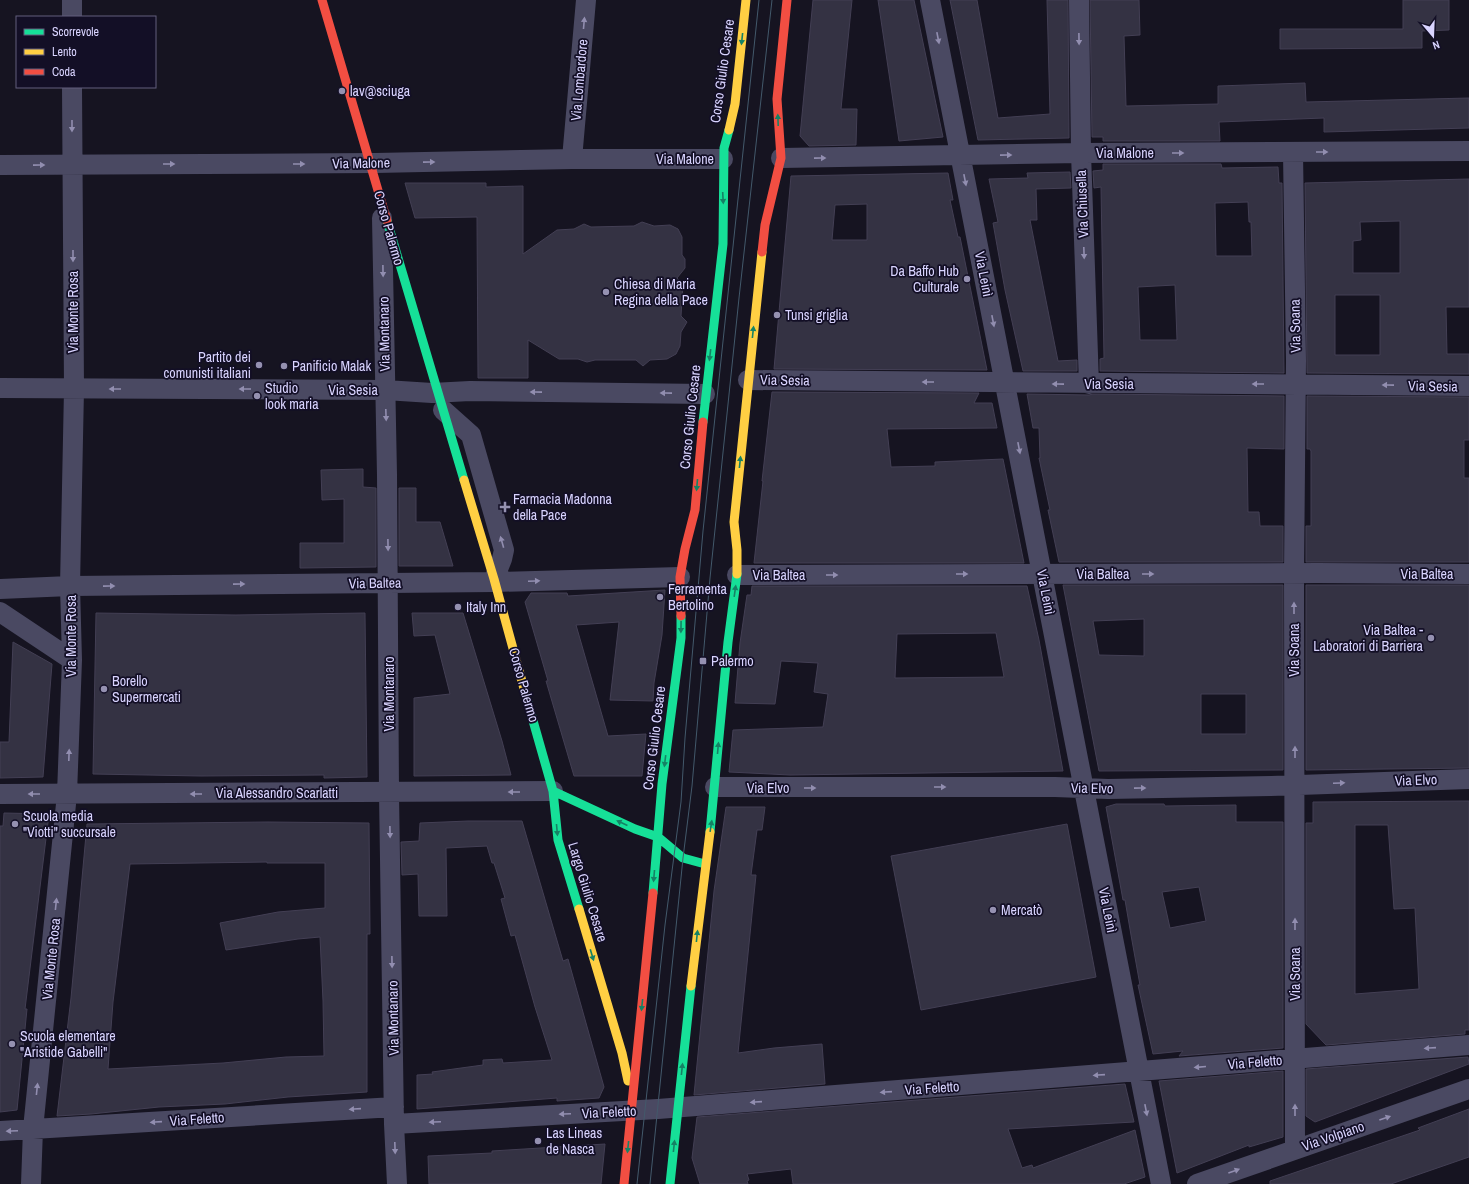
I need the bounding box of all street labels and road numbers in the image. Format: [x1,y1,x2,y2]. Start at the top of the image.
street label: Corso Giulio Cesare [706,18,738,124]
street label: Via Lombardore [566,38,592,122]
street label: Via Malone [1096,144,1154,162]
street label: Via Malone [656,150,714,168]
street label: Via Malone [332,153,390,173]
street label: Via Chiusella [1072,169,1092,238]
street label: Corso Palermo [370,189,408,267]
street label: Via Leinì [971,250,997,298]
street label: Via Monte Rosa [64,270,82,353]
street label: Via Montanaro [374,296,394,372]
street label: Via Soana [1286,299,1304,353]
street label: Corso Giulio Cesare [676,364,704,470]
street label: Via Sesia [760,371,811,389]
street label: Via Sesia [1084,375,1134,393]
street label: Via Sesia [1408,377,1459,395]
street label: Via Sesia [328,381,378,399]
street label: Via Baltea [1077,565,1130,583]
street label: Via Baltea [1401,565,1454,583]
street label: Via Baltea [753,566,806,584]
street label: Via Leinì [1033,568,1059,616]
street label: Via Baltea [348,574,402,592]
street label: Via Monte Rosa [62,594,80,677]
street label: Via Soana [1285,623,1303,677]
street label: Corso Palermo [505,646,543,724]
street label: Via Montanaro [380,656,398,732]
street label: Corso Giulio Cesare [639,685,669,791]
street label: Via Elvo [1394,770,1438,790]
street label: Via Elvo [747,779,789,797]
street label: Via Elvo [1071,779,1113,797]
street label: Via Alessandro Scarlatti [216,784,338,802]
street label: Largo Giulio Cesare [564,840,612,944]
street label: Via Leinì [1095,886,1121,934]
street label: Via Monte Rosa [38,917,64,1001]
street label: Via Soana [1286,947,1304,1001]
street label: Via Montanaro [383,980,403,1056]
street label: Via Feletto [1227,1051,1283,1073]
street label: Via Feletto [904,1077,960,1099]
street label: Via Feletto [581,1102,637,1122]
street label: Via Feletto [169,1108,225,1130]
street label: Via Volpiano [1299,1117,1367,1155]

